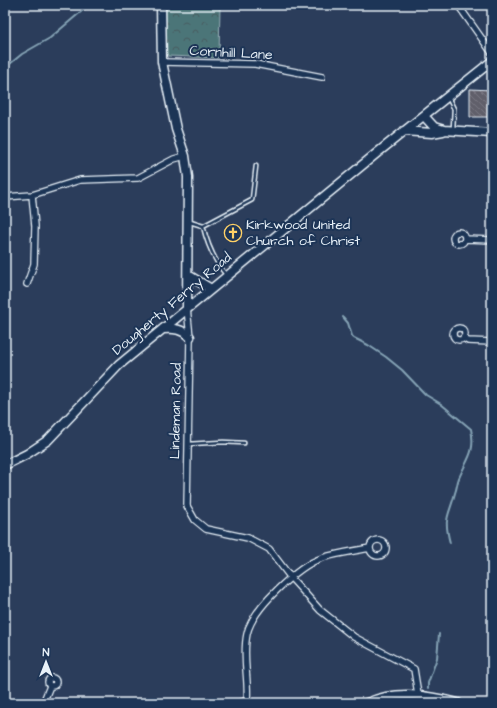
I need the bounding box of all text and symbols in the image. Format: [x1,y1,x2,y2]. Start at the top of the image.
street label: Cornhill Lane [189,41,273,65]
place label: Kirkwood United Church of Christ [246,215,361,251]
church icon: Kirkwood United Church of Christ [223,223,243,243]
street label: Dougherty Ferry Road [108,248,236,360]
street label: Lindeman Road [165,363,187,459]
north arrow [26,642,66,682]
text: N [43,645,50,660]

